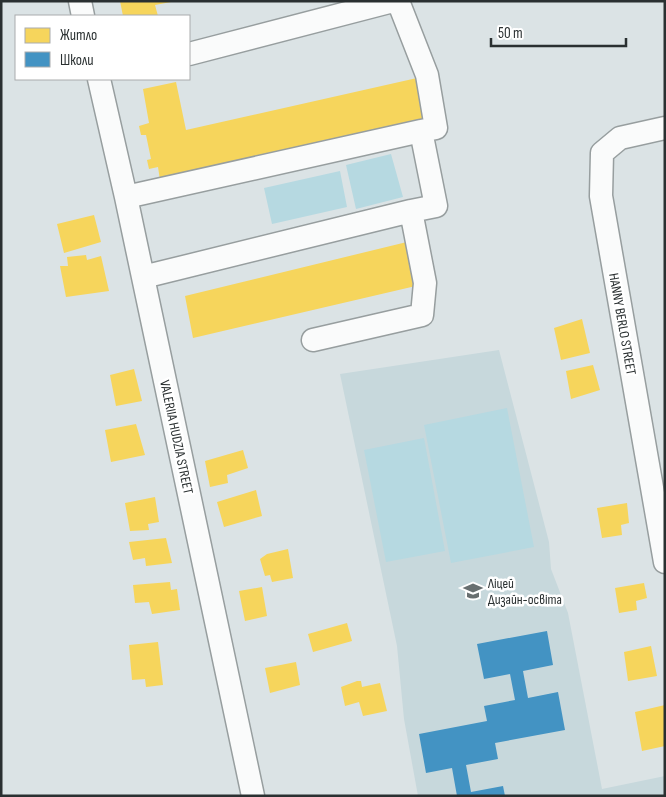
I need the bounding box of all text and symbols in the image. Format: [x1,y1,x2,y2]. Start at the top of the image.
legend [15,15,190,80]
scale bar [491,15,626,47]
text: 50 m [498,24,523,43]
text: Житло [60,26,97,45]
text: Школи [60,51,93,70]
street label: HANNY BERLO STREET [605,272,640,377]
street label: VALERIIA HUDZIA STREET [156,379,197,496]
place label: Ліцей Дизайн-освіта [487,575,562,608]
school or university icon: Ліцей Дизайн-освіта [462,580,484,602]

